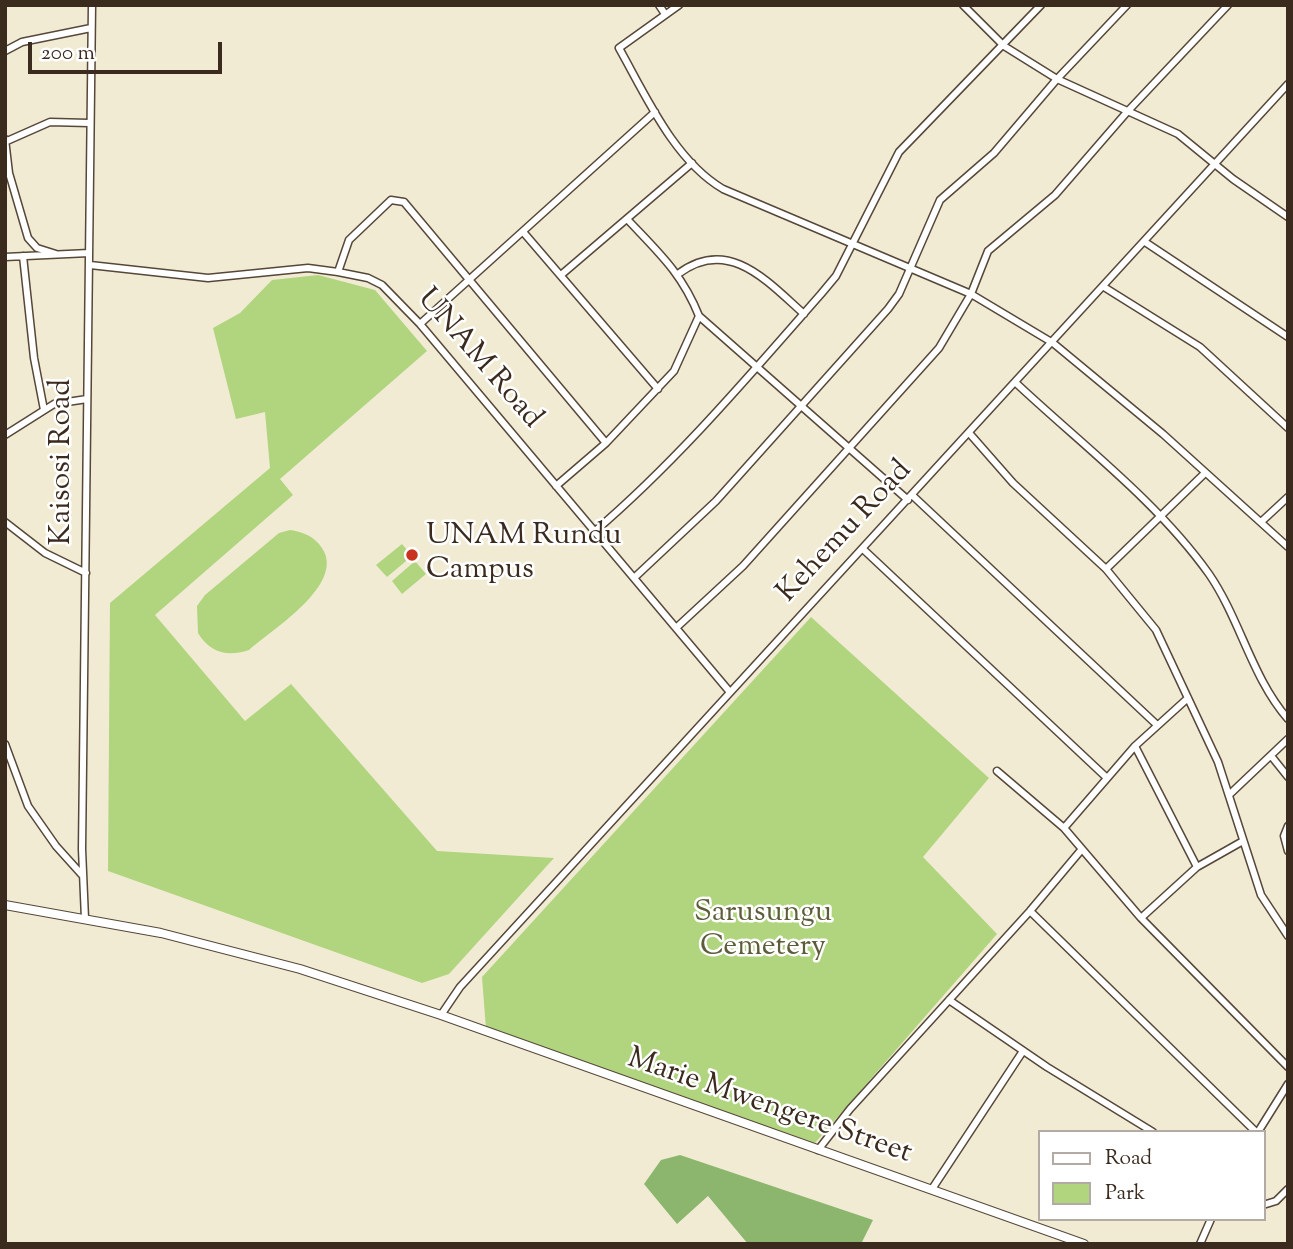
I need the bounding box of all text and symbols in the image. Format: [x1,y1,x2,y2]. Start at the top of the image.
scale bar [32,28,226,72]
text: 200 m [41,39,95,69]
street label: UNAM Road [407,283,549,437]
street label: Kaisosi Road [46,379,82,545]
street label: Kehemu Road [771,454,921,612]
place label: UNAM Rundu Campus [426,520,622,590]
marker: UNAM Rundu Campus [404,547,420,563]
park label: Sarusungu Cemetery [694,897,832,968]
street label: Marie Mwengere Street [622,1042,916,1174]
legend [1038,1130,1265,1221]
text: Road [1105,1144,1152,1174]
text: Park [1105,1179,1145,1209]

